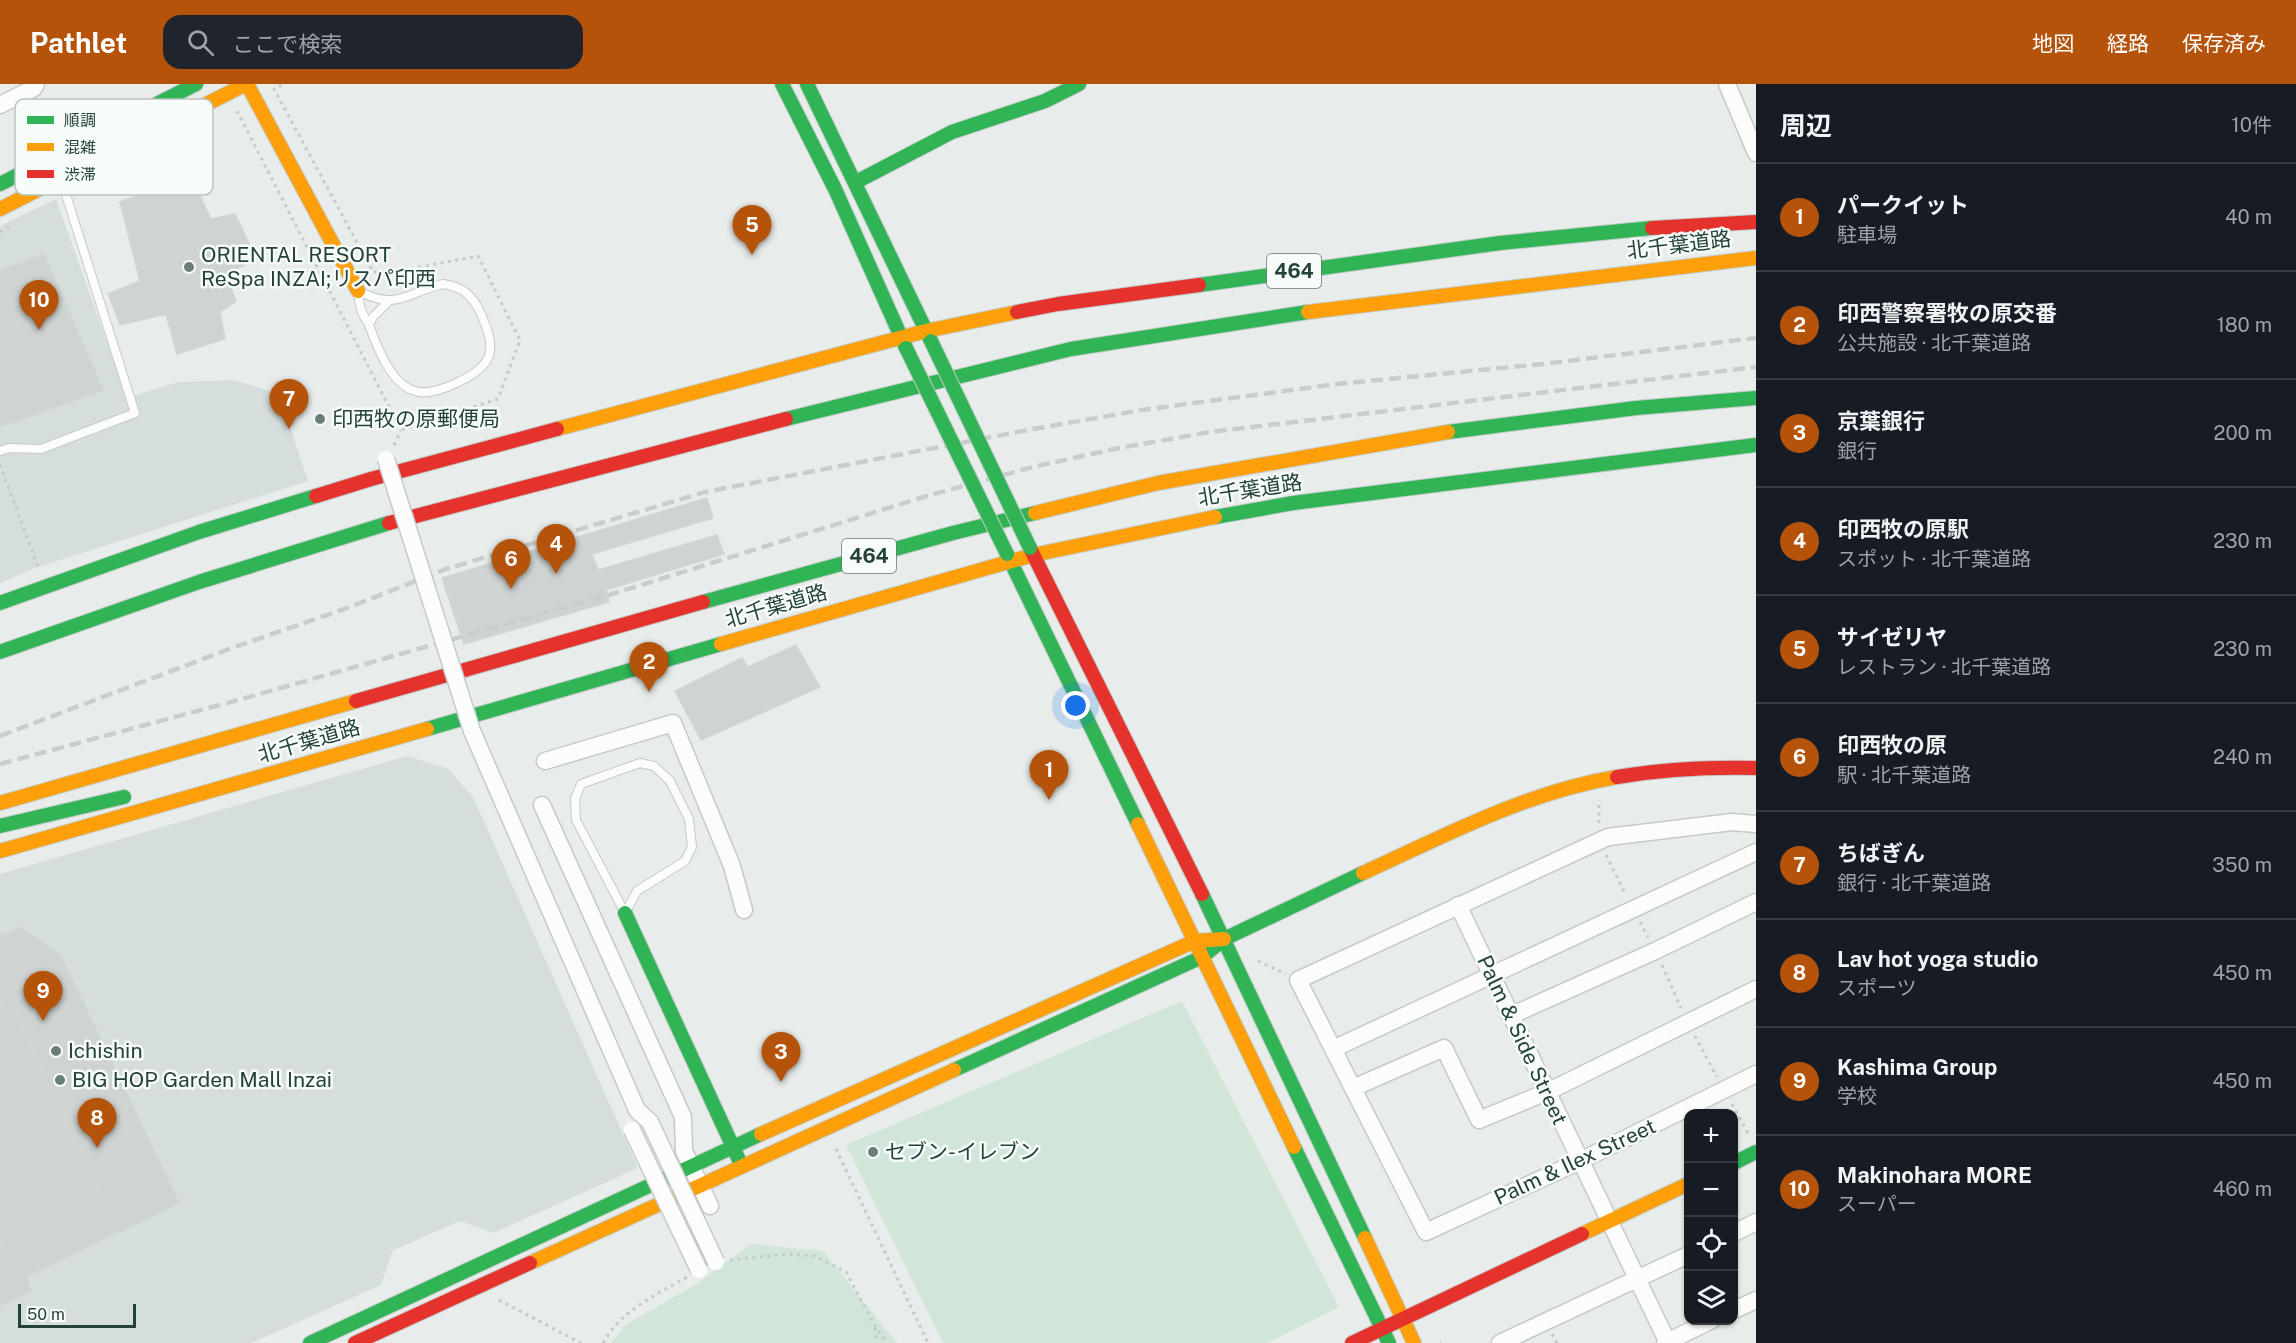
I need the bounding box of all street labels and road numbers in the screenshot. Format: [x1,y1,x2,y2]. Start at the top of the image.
street label: 北千葉道路 [1625,226,1733,263]
road number: 464 [1267,254,1321,288]
street label: 北千葉道路 [1196,469,1304,510]
road number: 464 [842,539,896,573]
street label: 北千葉道路 [722,579,830,632]
street label: 北千葉道路 [255,714,363,767]
street label: Palm & Side Street [1472,951,1573,1129]
street label: Palm & Ilex Street [1490,1113,1660,1210]

